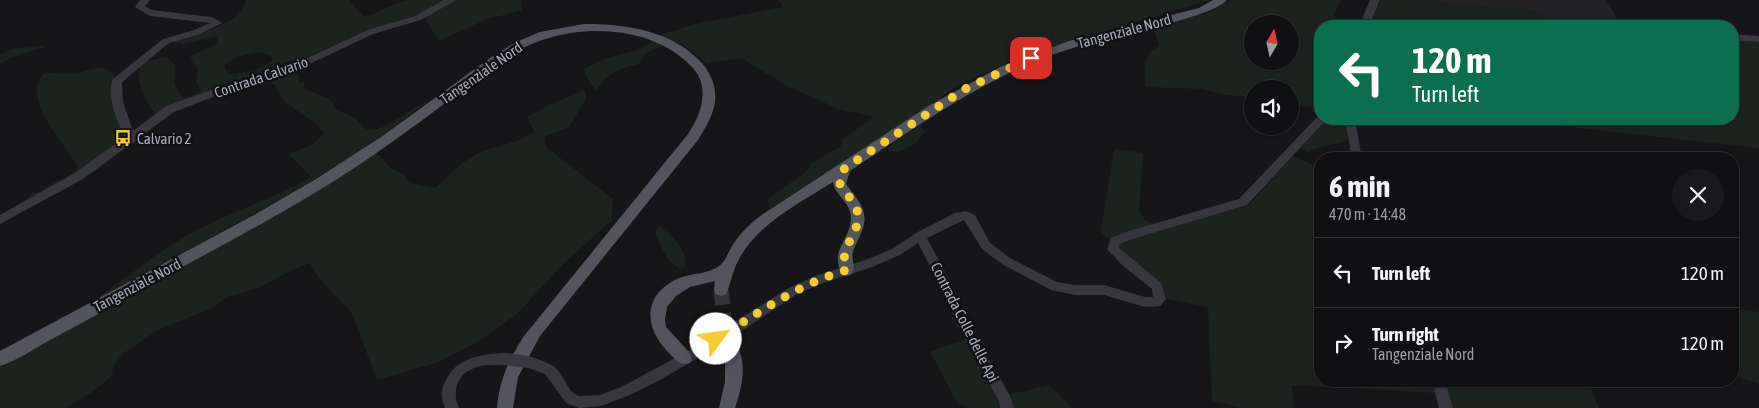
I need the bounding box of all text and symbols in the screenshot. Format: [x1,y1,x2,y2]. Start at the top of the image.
street label: Tangenziale Nord [1075,10,1173,52]
north arrow [1244,15,1299,70]
map controls [1244,15,1299,135]
pin [1010,37,1052,79]
street label: Tangenziale Nord [437,39,525,107]
icon: left [1329,40,1394,105]
text: 120 m [1412,40,1491,80]
icon: arrive [1017,44,1045,72]
street label: Contrada Calvario [212,53,310,101]
button: sound [1244,80,1299,135]
text: Turn left [1412,81,1479,107]
bus stop icon: Calvario 2 [113,128,133,148]
place label: Calvario 2 [137,130,192,147]
text: 6 min [1329,169,1390,203]
button: close [1672,169,1724,221]
text: 470 m · 14:48 [1329,205,1406,223]
street label: Tangenziale Nord [91,255,183,315]
icon: left [1329,259,1357,287]
street label: Contrada Colle delle Api [928,260,1002,384]
text: Turn left [1372,262,1430,284]
text: 120 m [1681,262,1724,284]
position arrow [689,312,741,364]
text: Turn right [1372,323,1439,345]
icon: right [1329,329,1357,357]
text: 120 m [1681,332,1724,354]
text: Tangenziale Nord [1372,345,1474,363]

